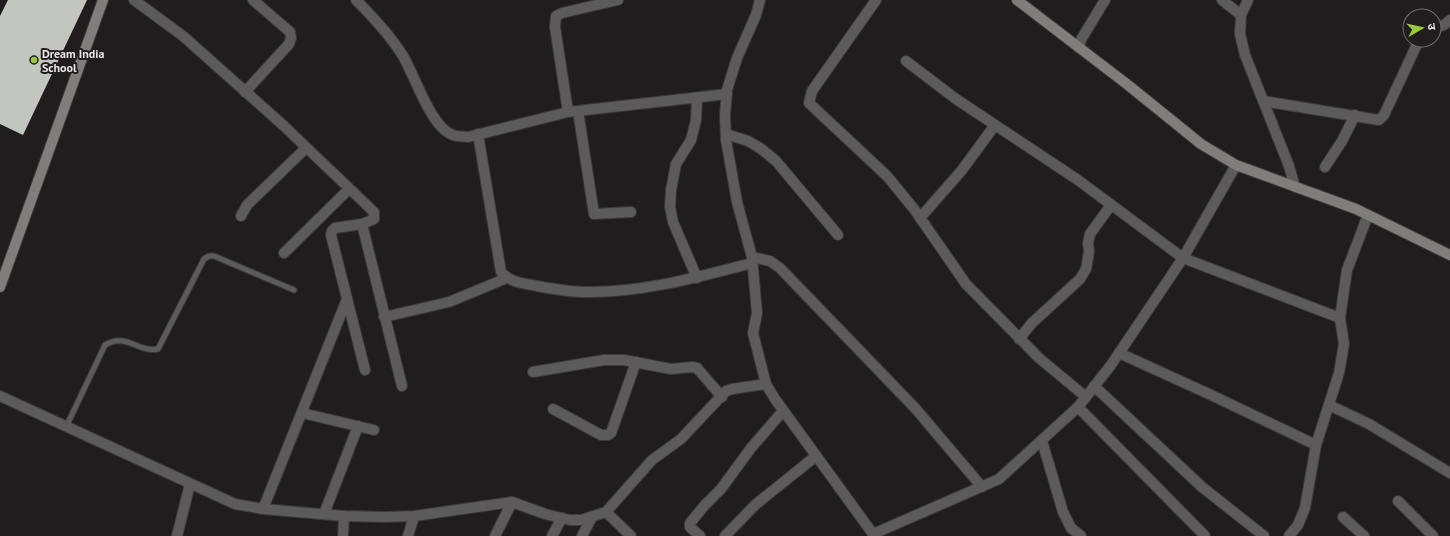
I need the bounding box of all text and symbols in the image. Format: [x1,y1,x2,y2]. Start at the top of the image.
north arrow [1402,8,1442,48]
text: उ [1424,22,1439,31]
place label: Dream India School [42,46,104,75]
marker: Dream India School [29,55,39,65]

